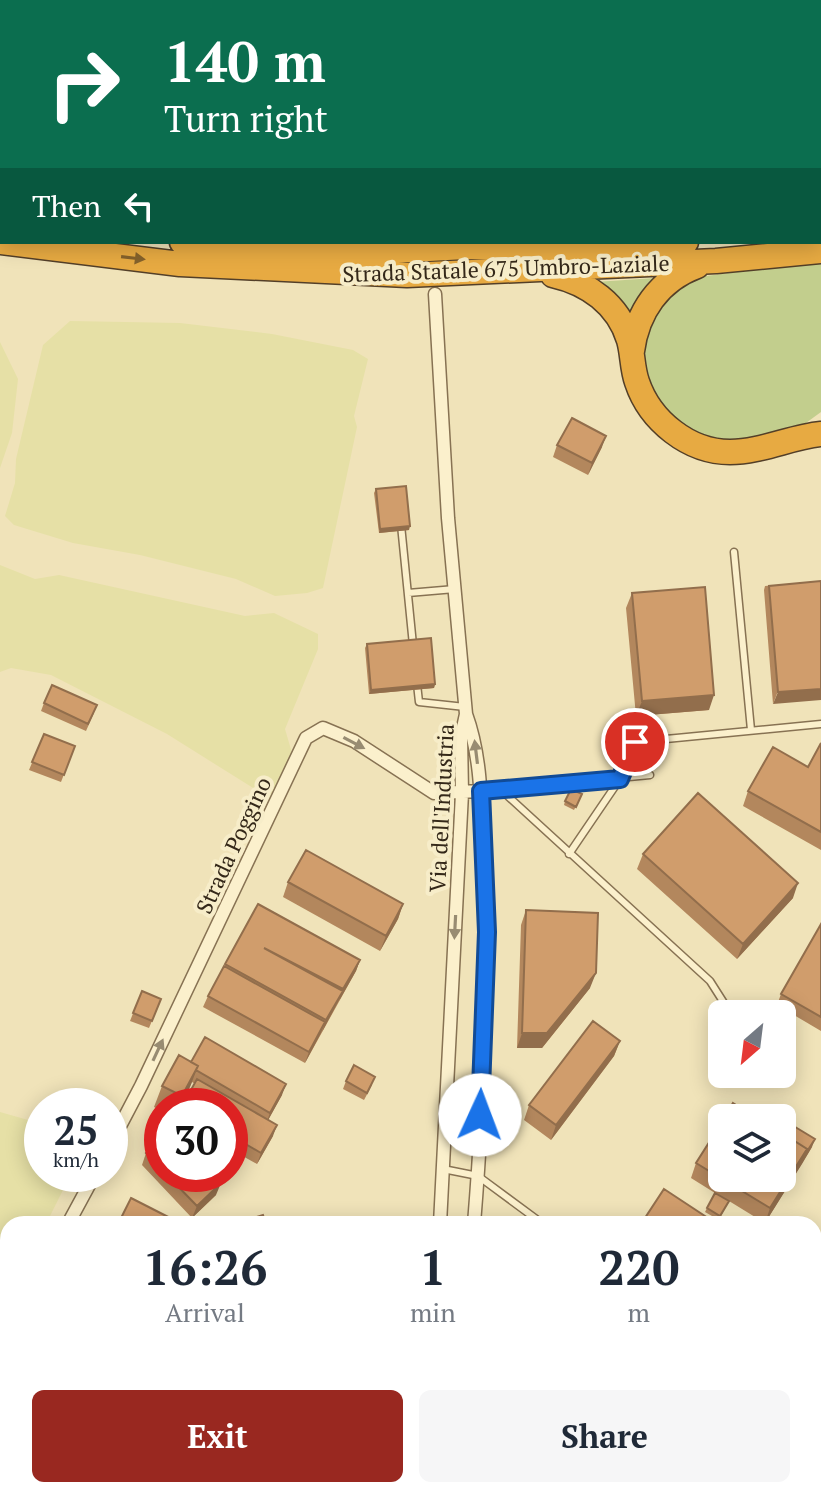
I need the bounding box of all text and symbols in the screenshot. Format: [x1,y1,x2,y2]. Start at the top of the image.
text: 140 m [164,24,326,98]
icon: right [32,32,136,136]
text: Turn right [164,95,328,142]
icon: left [117,184,161,228]
text: Then [32,186,101,226]
street label: Strada Statale 675 Umbro-Laziale [342,248,670,288]
one-way arrow [121,252,146,265]
pin [601,708,669,776]
icon: arrive [613,720,657,764]
street label: Via dell'Industria [422,723,460,893]
one-way arrow [343,736,366,750]
one-way arrow [469,739,482,764]
street label: Strada Poggino [189,772,277,918]
one-way arrow [448,915,461,940]
north arrow [708,1000,796,1088]
map controls [708,1000,796,1192]
one-way arrow [151,1039,165,1062]
position arrow [438,1073,522,1157]
speed limit sign: 30 [144,1088,248,1192]
text: 25 [53,1103,99,1156]
button: layers [708,1104,796,1192]
text: km/h [53,1146,99,1173]
text: 16:26 [142,1235,267,1299]
text: 1 [419,1235,446,1299]
text: 220 [598,1235,680,1299]
text: Arrival [165,1295,245,1329]
text: min [410,1295,456,1329]
text: m [628,1295,650,1329]
button: Exit [32,1390,403,1482]
button: Share [419,1390,790,1482]

